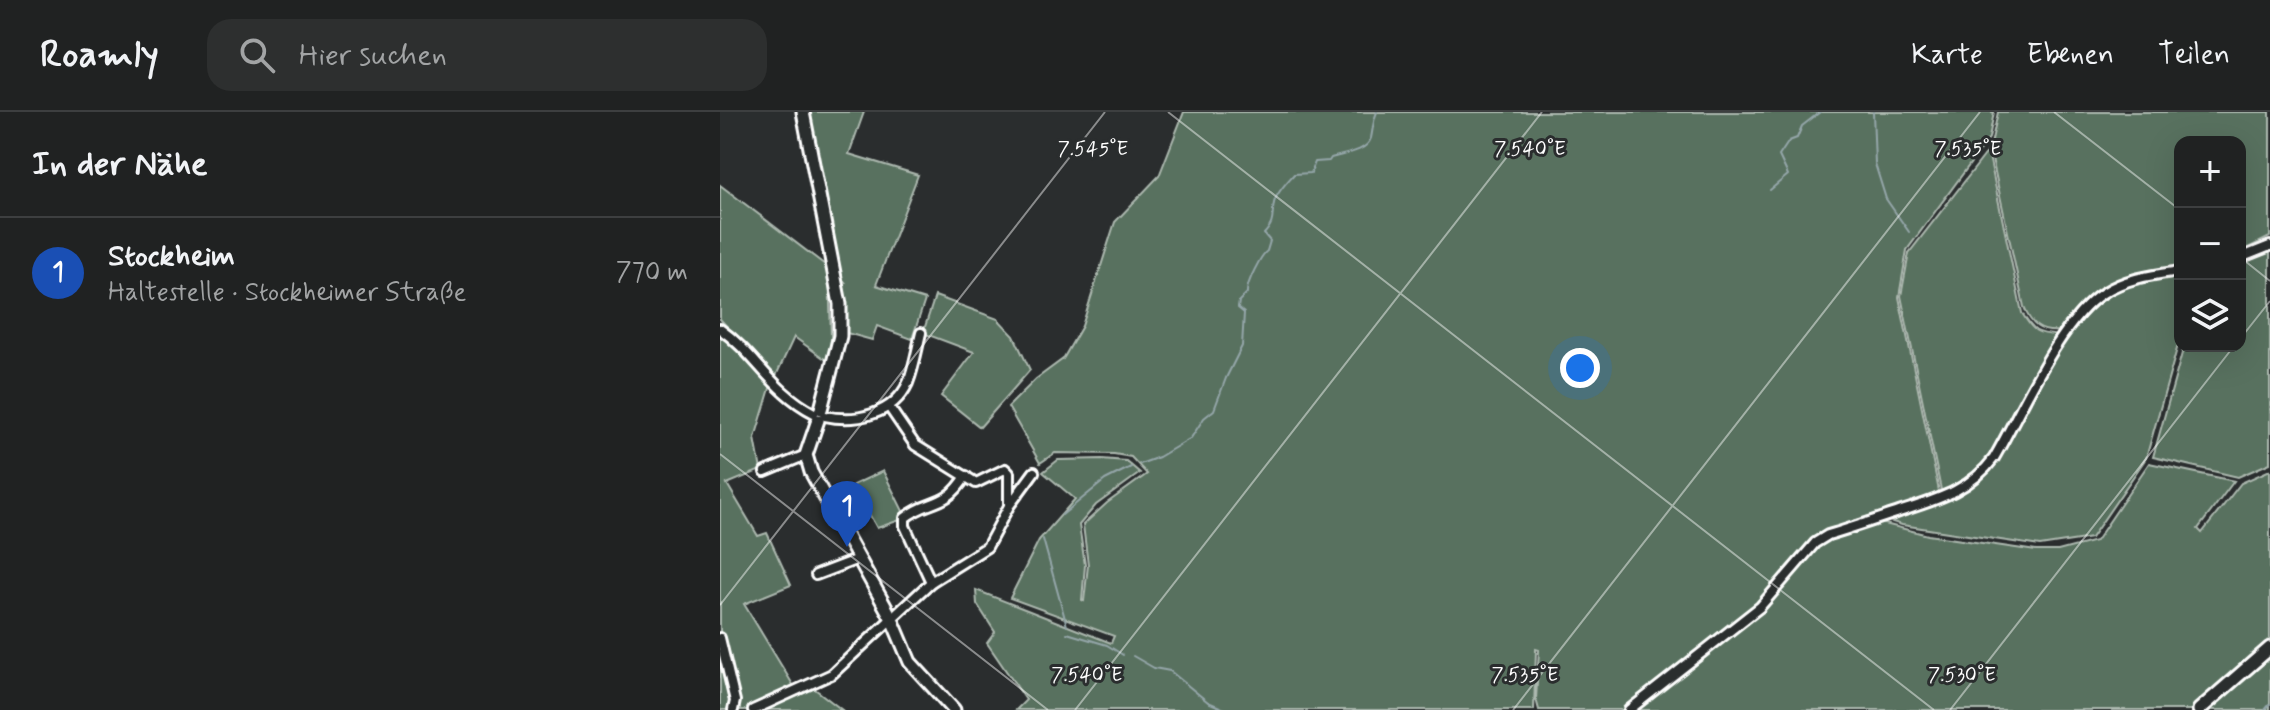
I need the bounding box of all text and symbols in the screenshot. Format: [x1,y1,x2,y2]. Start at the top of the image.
search box [207,19,767,91]
text: Roamly [40,31,159,80]
icon: search [235,33,279,77]
text: Hier suchen [299,36,447,75]
text: Karte [1911,37,1983,74]
text: Ebenen [2027,37,2114,74]
text: Teilen [2158,37,2230,74]
text: 7.545°E [1058,136,1128,163]
text: 7.540°E [1494,136,1566,163]
text: 7.535°E [1935,136,2001,163]
map controls [2174,136,2246,352]
button: + [2174,136,2246,208]
text: In der Nähe [32,142,207,187]
button: − [2174,208,2246,280]
text: Stockheim [108,237,235,276]
text: 1 [52,256,64,290]
text: 770 m [616,256,688,290]
text: Haltestelle · Stockheimer Straße [108,276,466,310]
button: layers [2174,280,2246,352]
your location [1560,348,1600,388]
pin: 1 [821,481,873,547]
text: 7.540°E [1051,662,1123,689]
text: 7.535°E [1492,662,1558,689]
text: 7.530°E [1928,662,1996,689]

